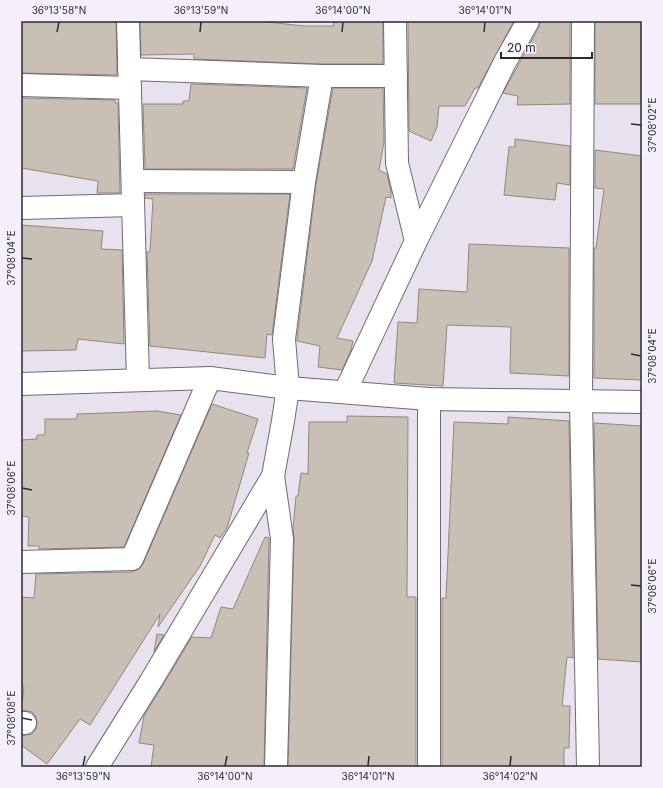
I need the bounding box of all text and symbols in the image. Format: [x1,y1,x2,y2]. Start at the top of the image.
text: 36°13'58"N [32,4,86,16]
text: 36°13'59"N [174,4,228,16]
text: 36°14'00"N [315,4,371,16]
text: 36°14'01"N [458,4,512,16]
scale bar [501,34,592,60]
text: 20 m [507,40,536,55]
text: 37°08'02"E [646,98,658,152]
text: 37°08'04"E [5,230,17,286]
text: 37°08'04"E [646,328,658,384]
text: 37°08'06"E [5,460,17,516]
text: 37°08'06"E [646,558,658,614]
text: 37°08'08"E [5,690,17,746]
text: 36°13'59"N [56,770,110,782]
text: 36°14'00"N [197,770,253,782]
text: 36°14'01"N [341,770,395,782]
text: 36°14'02"N [482,770,538,782]

